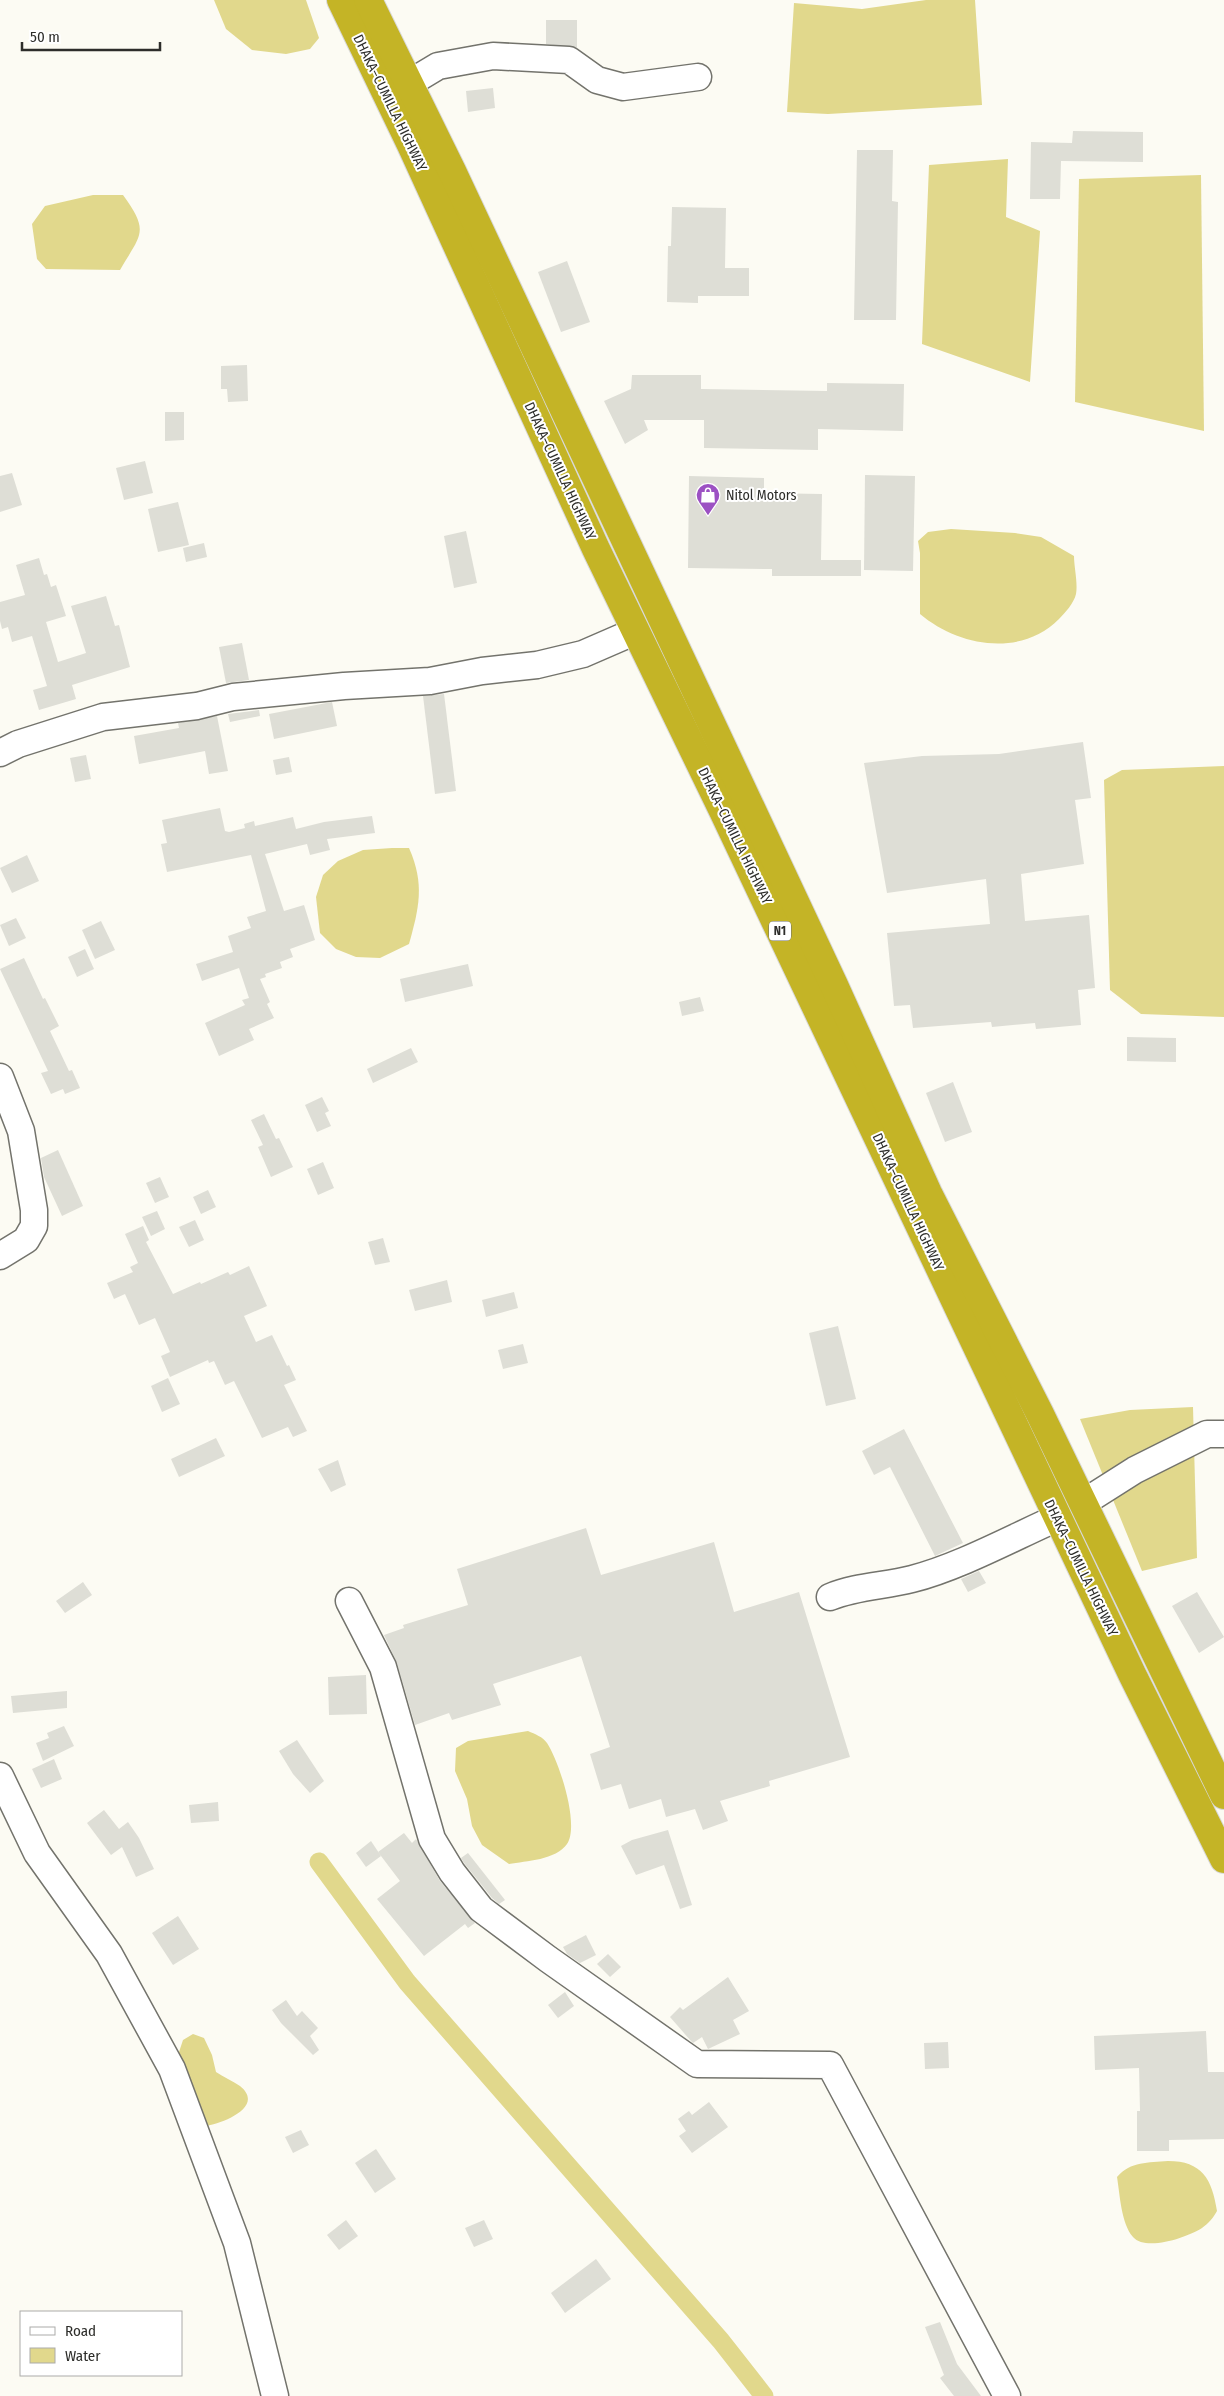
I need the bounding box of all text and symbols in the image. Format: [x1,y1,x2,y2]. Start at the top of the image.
scale bar [22,20,160,52]
text: 50 m [30,28,60,46]
street label: DHAKA–CUMILLA HIGHWAY [349,32,431,174]
street label: DHAKA–CUMILLA HIGHWAY [521,399,599,543]
shop icon: Nitol Motors [695,482,721,516]
place label: Nitol Motors [726,487,796,504]
street label: DHAKA–CUMILLA HIGHWAY [694,765,776,907]
road number: N1 [769,921,791,940]
street label: DHAKA–CUMILLA HIGHWAY [869,1130,947,1274]
street label: DHAKA–CUMILLA HIGHWAY [1040,1497,1122,1639]
legend [20,2311,182,2376]
text: Road [65,2322,96,2340]
text: Water [65,2347,101,2365]

